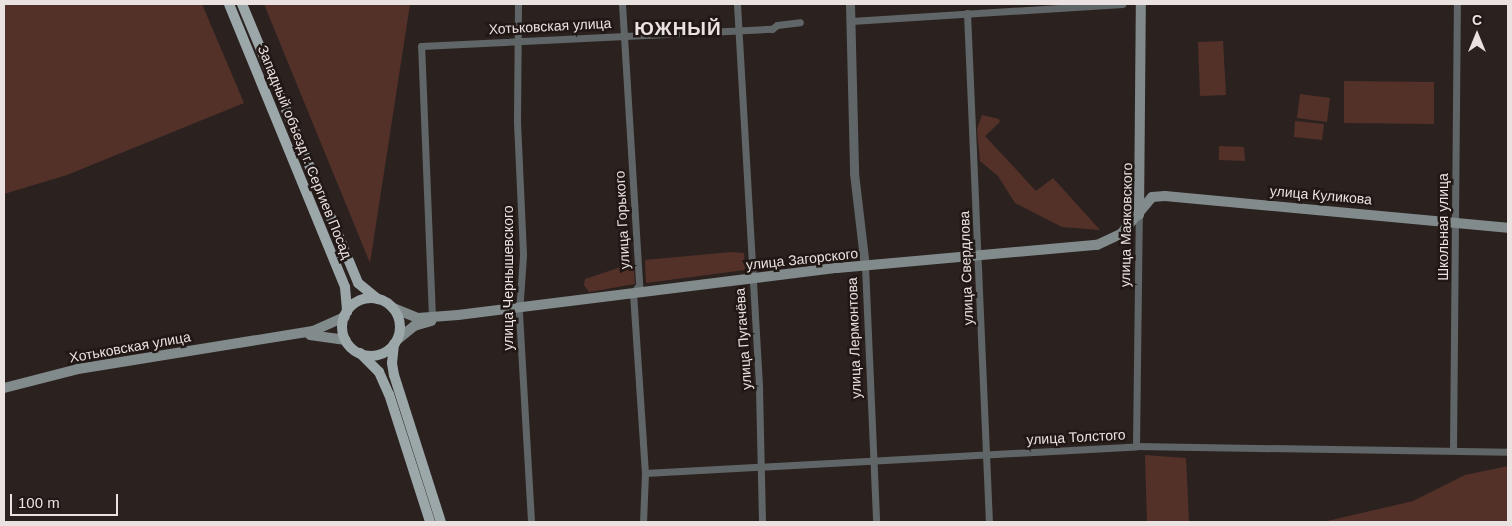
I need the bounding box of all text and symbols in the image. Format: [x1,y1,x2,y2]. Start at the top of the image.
north arrow [1452,10,1502,60]
text: С [1472,12,1482,28]
street label: Хотьковская улица [488,14,612,38]
district label: ЮЖНЫЙ [634,18,722,40]
street label: Западный объезд г. Сергиев Посад [254,43,356,261]
street label: улица Маяковского [1117,163,1135,287]
street label: улица Горького [611,170,633,270]
street label: Школьная улица [1435,173,1451,281]
street label: улица Куликова [1269,182,1373,208]
street label: улица Чернышевского [500,205,516,351]
street label: улица Свердлова [956,211,976,325]
street label: улица Загорского [745,245,859,273]
street label: улица Лермонтова [843,277,865,399]
street label: улица Пугачёва [731,288,755,390]
street label: Хотьковская улица [68,328,192,366]
street label: улица Толстого [1026,426,1126,448]
scale bar [12,484,120,516]
text: 100 m [18,494,60,511]

